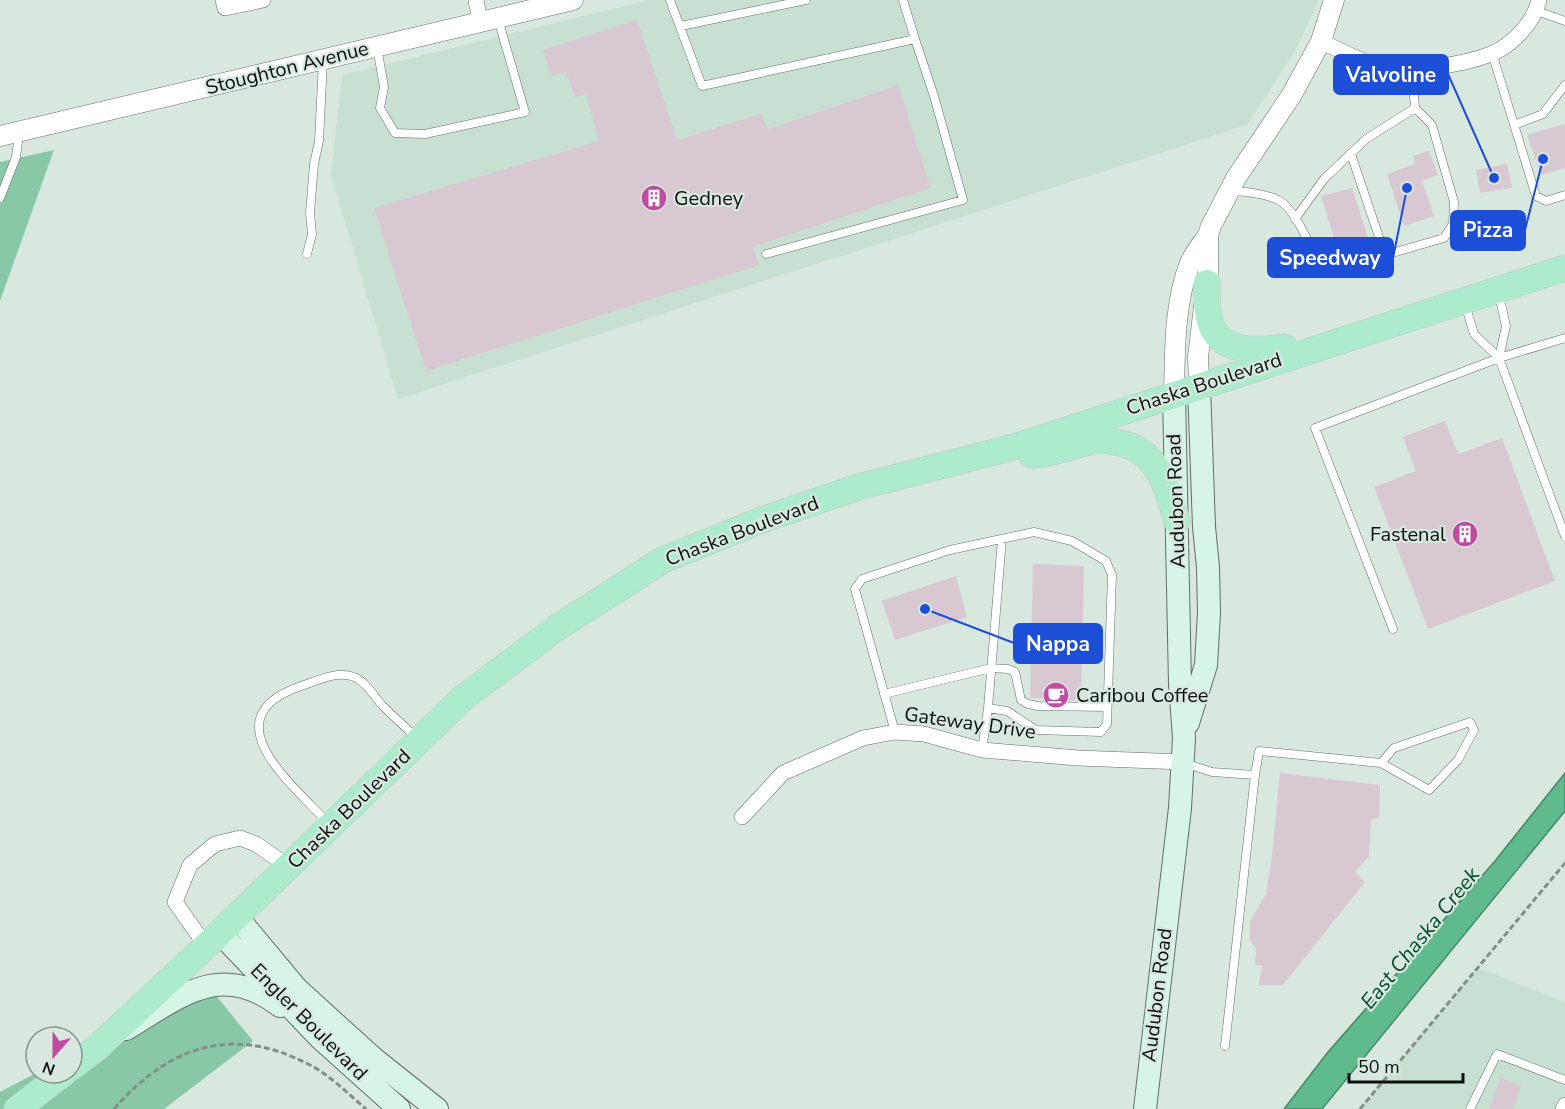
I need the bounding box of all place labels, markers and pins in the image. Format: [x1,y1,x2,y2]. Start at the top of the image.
callout: Valvoline [1334,55,1448,94]
building icon: Gedney [639,183,669,213]
place label: Gedney [674,185,744,212]
callout: Pizza [1451,211,1525,250]
callout: Speedway [1268,238,1393,277]
building icon: Fastenal [1450,519,1480,549]
place label: Fastenal [1370,521,1446,548]
callout: Nappa [1014,624,1102,663]
cafe icon: Caribou Coffee [1041,680,1071,710]
place label: Caribou Coffee [1076,682,1208,709]

